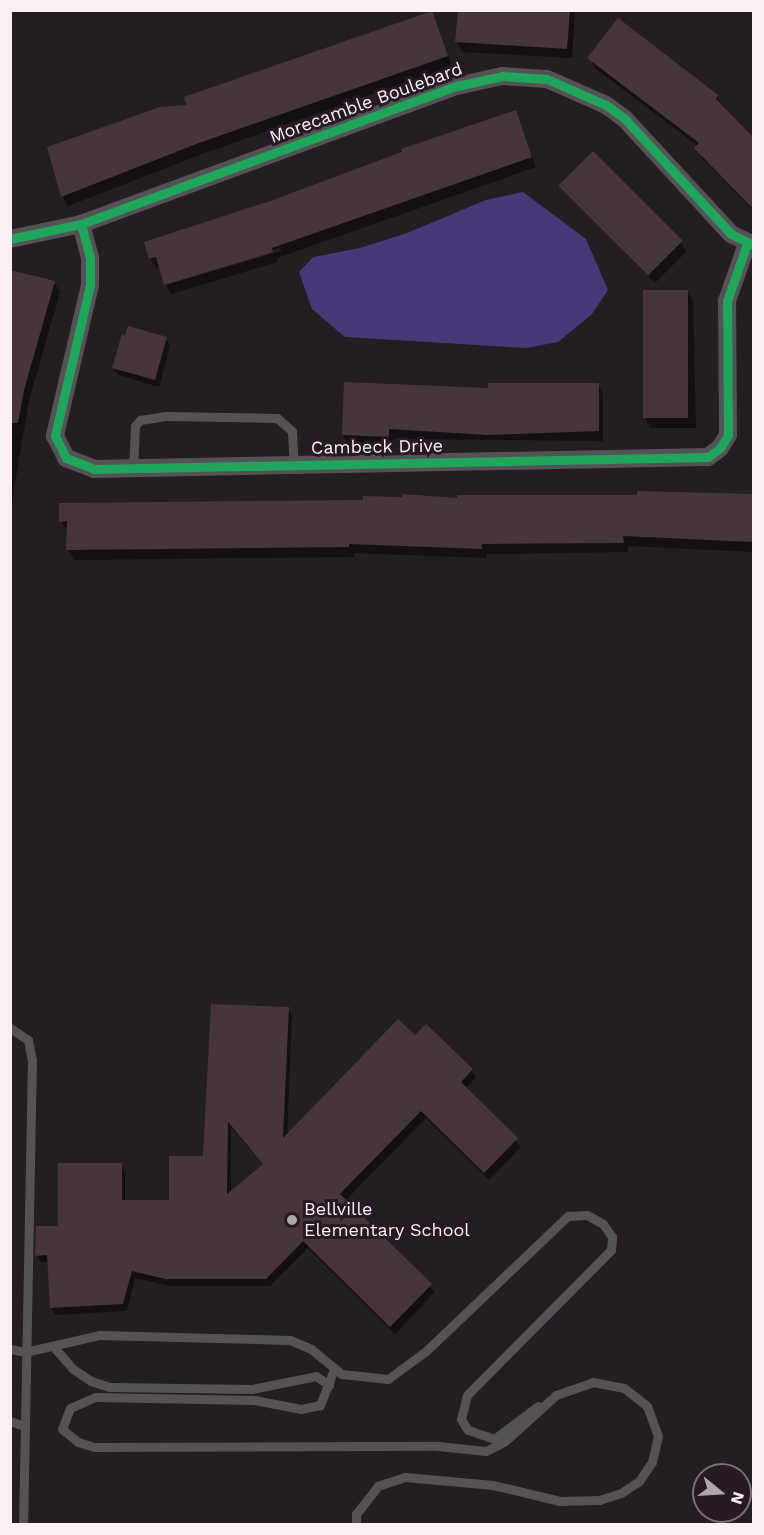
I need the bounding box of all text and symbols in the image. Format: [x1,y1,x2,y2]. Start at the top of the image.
street label: Morecamble Boulebard [267,58,465,148]
street label: Cambeck Drive [311,435,443,459]
place label: Bellville Elementary School [304,1199,470,1242]
marker: Bellville Elementary School [285,1213,299,1227]
north arrow [692,1463,752,1523]
text: N [727,1490,749,1507]

